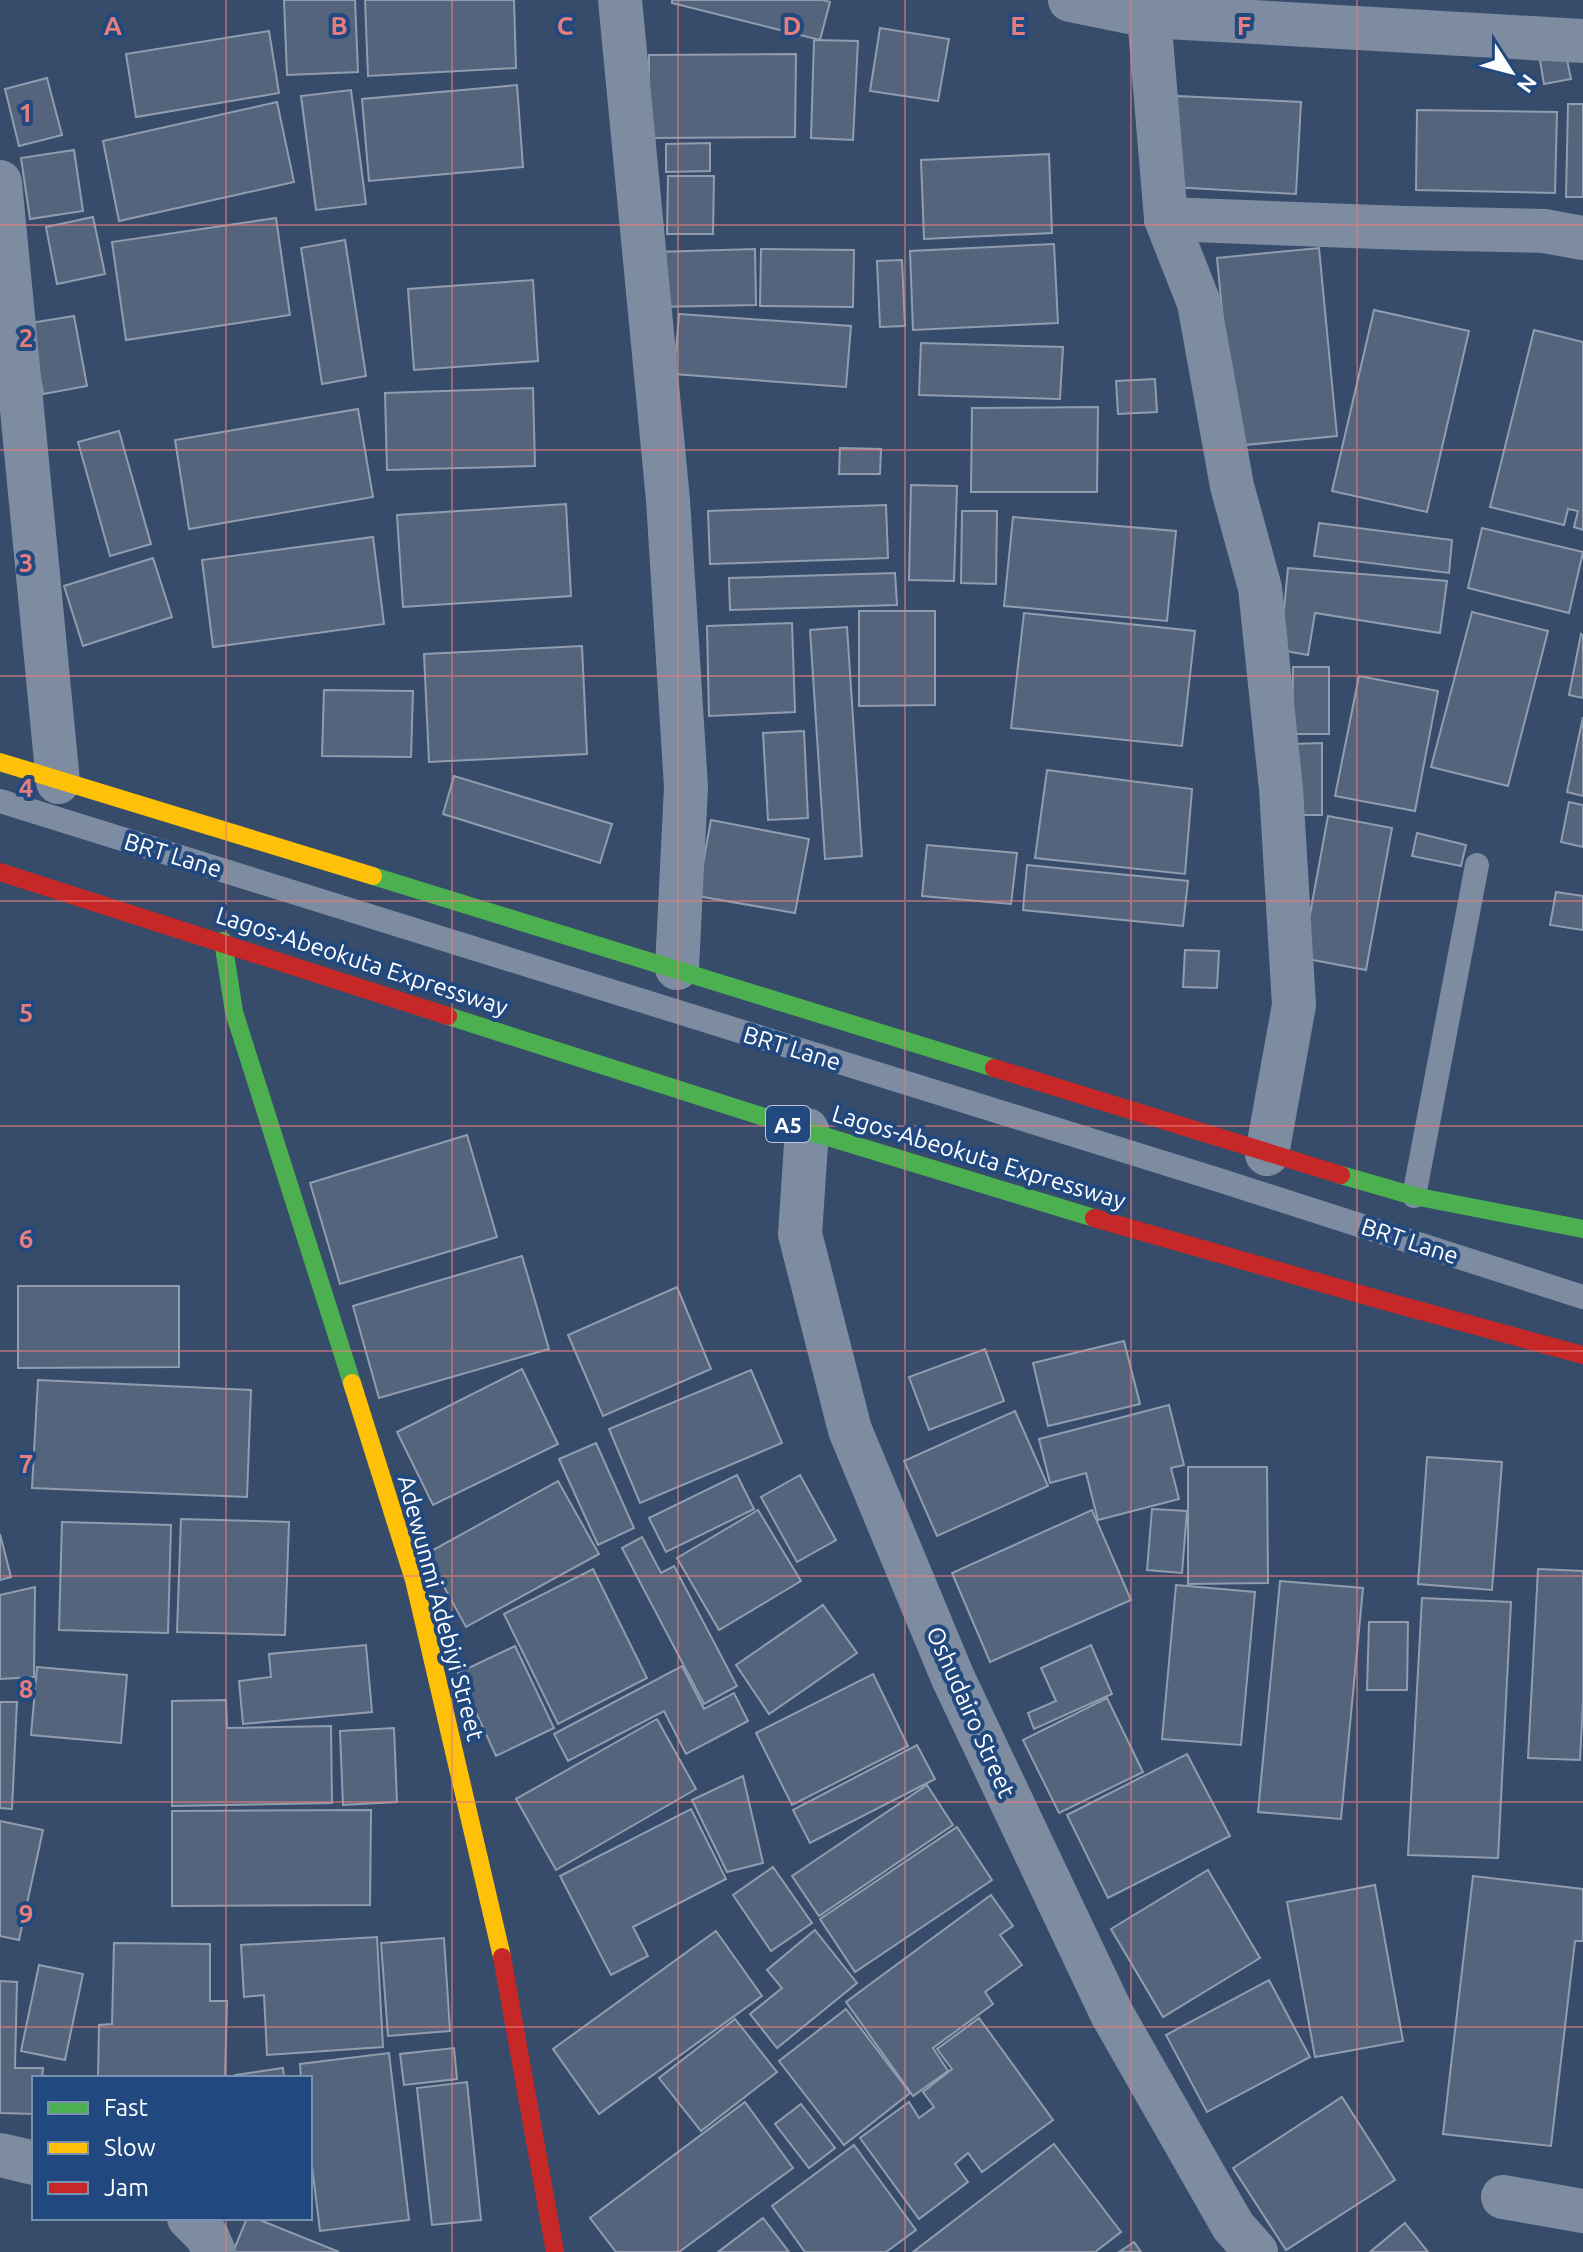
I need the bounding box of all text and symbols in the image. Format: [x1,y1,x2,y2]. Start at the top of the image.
text: A [104,11,123,40]
text: B [330,11,348,40]
text: C [557,11,574,40]
text: D [783,11,801,40]
text: E [1010,11,1026,40]
text: F [1237,11,1251,40]
north arrow [1471,32,1551,112]
text: N [1513,70,1543,98]
text: 1 [19,98,33,127]
text: 2 [19,323,33,352]
text: 3 [19,548,33,577]
text: 4 [19,773,33,802]
street label: BRT Lane [121,827,225,883]
street label: Lagos-Abeokuta Expressway [213,901,512,1021]
text: 5 [19,998,33,1027]
street label: BRT Lane [740,1020,844,1076]
street label: Lagos-Abeokuta Expressway [829,1099,1129,1215]
road number: A5 [766,1106,810,1142]
street label: BRT Lane [1358,1213,1462,1269]
text: 6 [19,1224,33,1253]
text: 7 [19,1449,33,1478]
street label: Adewunmi Adebiyi Street [393,1472,490,1744]
street label: Oshudairo Street [921,1622,1021,1802]
text: 8 [19,1674,33,1703]
text: 9 [19,1899,33,1928]
legend [32,2076,312,2220]
text: Fast [104,2094,148,2121]
text: Slow [104,2134,156,2161]
text: Jam [104,2174,149,2201]

